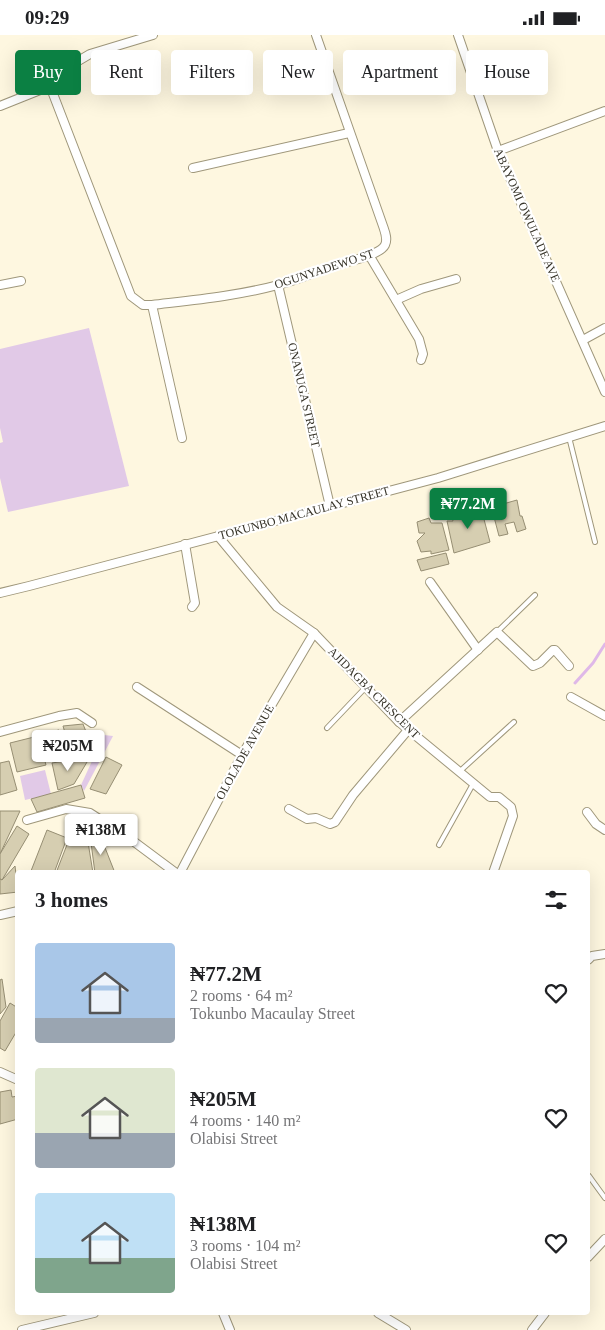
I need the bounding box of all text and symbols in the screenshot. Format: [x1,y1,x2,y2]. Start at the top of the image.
text: 09:29 [25,7,69,28]
chip: Buy [15,50,81,95]
chip: Rent [91,50,161,95]
chip: Filters [171,50,253,95]
chip: New [263,50,333,95]
chip: Apartment [343,50,456,95]
chip: House [466,50,548,95]
street label: ABAYOMI OWULADE AVE [491,146,563,284]
street label: OGUNYADEWO ST [273,246,376,292]
street label: ONANUGA STREET [285,341,323,449]
street label: TOKUNBO MACAULAY STREET [217,483,392,543]
pin: ₦77.2M [427,487,509,530]
text: ₦77.2M [441,495,495,512]
street label: AJIDAGBA CRESCENT [325,644,423,742]
street label: OLOLADE AVENUE [213,702,277,802]
pin: ₦205M [33,729,103,772]
text: ₦205M [43,737,93,754]
pin: ₦138M [66,813,136,856]
text: ₦138M [76,821,126,838]
icon: filters [542,886,570,914]
text: 3 homes [35,888,108,912]
text: ₦77.2M [190,962,262,986]
icon: home [75,963,135,1023]
icon: heart [542,979,570,1007]
text: 2 rooms · 64 m² [190,987,293,1004]
text: Tokunbo Macaulay Street [190,1005,355,1022]
text: ₦205M [190,1087,257,1111]
icon: home [75,1088,135,1148]
icon: heart [542,1104,570,1132]
text: 4 rooms · 140 m² [190,1112,301,1129]
text: Olabisi Street [190,1130,278,1147]
text: ₦138M [190,1212,257,1236]
icon: home [75,1213,135,1273]
icon: heart [542,1229,570,1257]
text: 3 rooms · 104 m² [190,1237,301,1254]
text: Olabisi Street [190,1255,278,1272]

